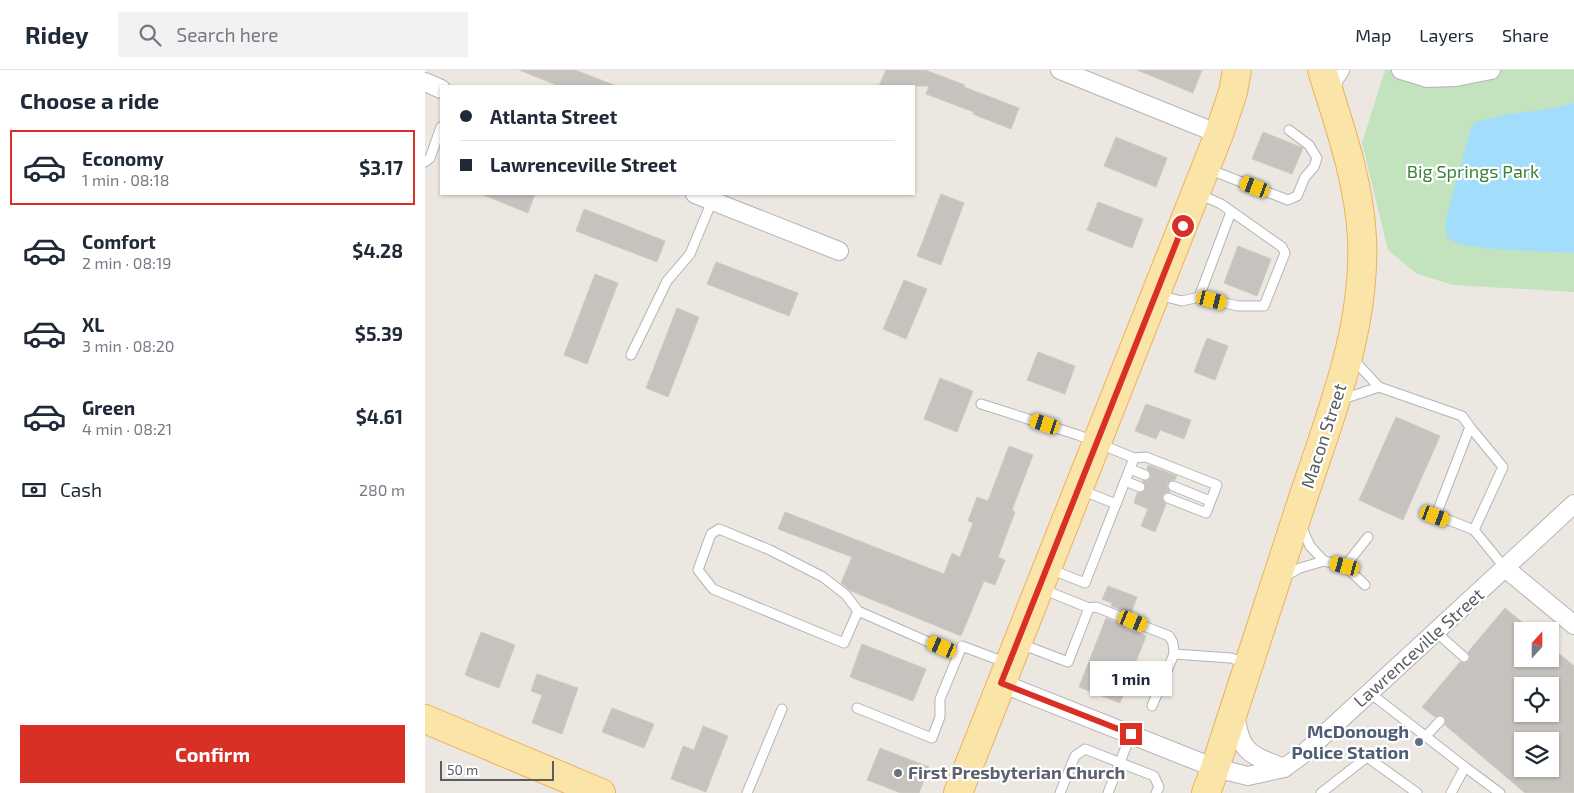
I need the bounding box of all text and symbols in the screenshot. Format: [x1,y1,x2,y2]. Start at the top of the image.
search box [118,12,468,57]
text: Ridey [25,20,88,49]
icon: search [136,21,164,49]
text: Search here [176,23,279,46]
text: Map [1355,24,1391,46]
text: Layers [1419,24,1474,46]
text: Share [1502,24,1549,46]
text: Choose a ride [20,87,159,113]
text: Atlanta Street [490,105,617,128]
icon: car [22,145,67,190]
text: Economy [82,147,164,170]
text: Lawrenceville Street [490,153,677,176]
text: $3.17 [359,156,403,179]
park label: Big Springs Park [1407,160,1539,182]
text: 1 min · 08:18 [82,170,169,189]
car [1238,175,1271,199]
route start [1172,215,1194,237]
icon: car [22,228,67,273]
text: Comfort [82,230,156,253]
text: $4.28 [352,239,403,262]
text: 2 min · 08:19 [82,253,171,272]
car [1195,289,1228,311]
icon: car [22,311,67,356]
text: XL [82,313,104,336]
text: $5.39 [355,322,403,345]
text: 3 min · 08:20 [82,336,174,355]
street label: Macon Street [1296,380,1350,491]
icon: car [22,394,67,439]
text: Green [82,396,135,419]
text: $4.61 [356,405,403,428]
car [1028,412,1061,436]
text: 4 min · 08:21 [82,419,172,438]
icon: cash [20,476,48,504]
text: Cash [60,478,102,501]
text: 280 m [359,480,405,499]
car [1418,504,1451,528]
car [1328,555,1361,577]
street label: Lawrenceville Street [1349,583,1488,712]
car [1116,608,1149,634]
north arrow [1514,622,1559,668]
map controls [1514,622,1559,777]
car [925,634,958,660]
callout: 1 min [1090,662,1172,696]
text: 1 min [1112,669,1150,688]
button: locate [1514,677,1559,722]
place label: McDonough Police Station [1291,720,1409,763]
route end [1120,723,1142,745]
button: Confirm [20,725,405,783]
button: layers [1514,732,1559,777]
marker: McDonough Police Station [1413,736,1425,748]
scale bar [440,758,554,781]
text: 50 m [447,761,478,778]
place label: First Presbyterian Church [908,761,1125,783]
marker: First Presbyterian Church [892,767,904,779]

